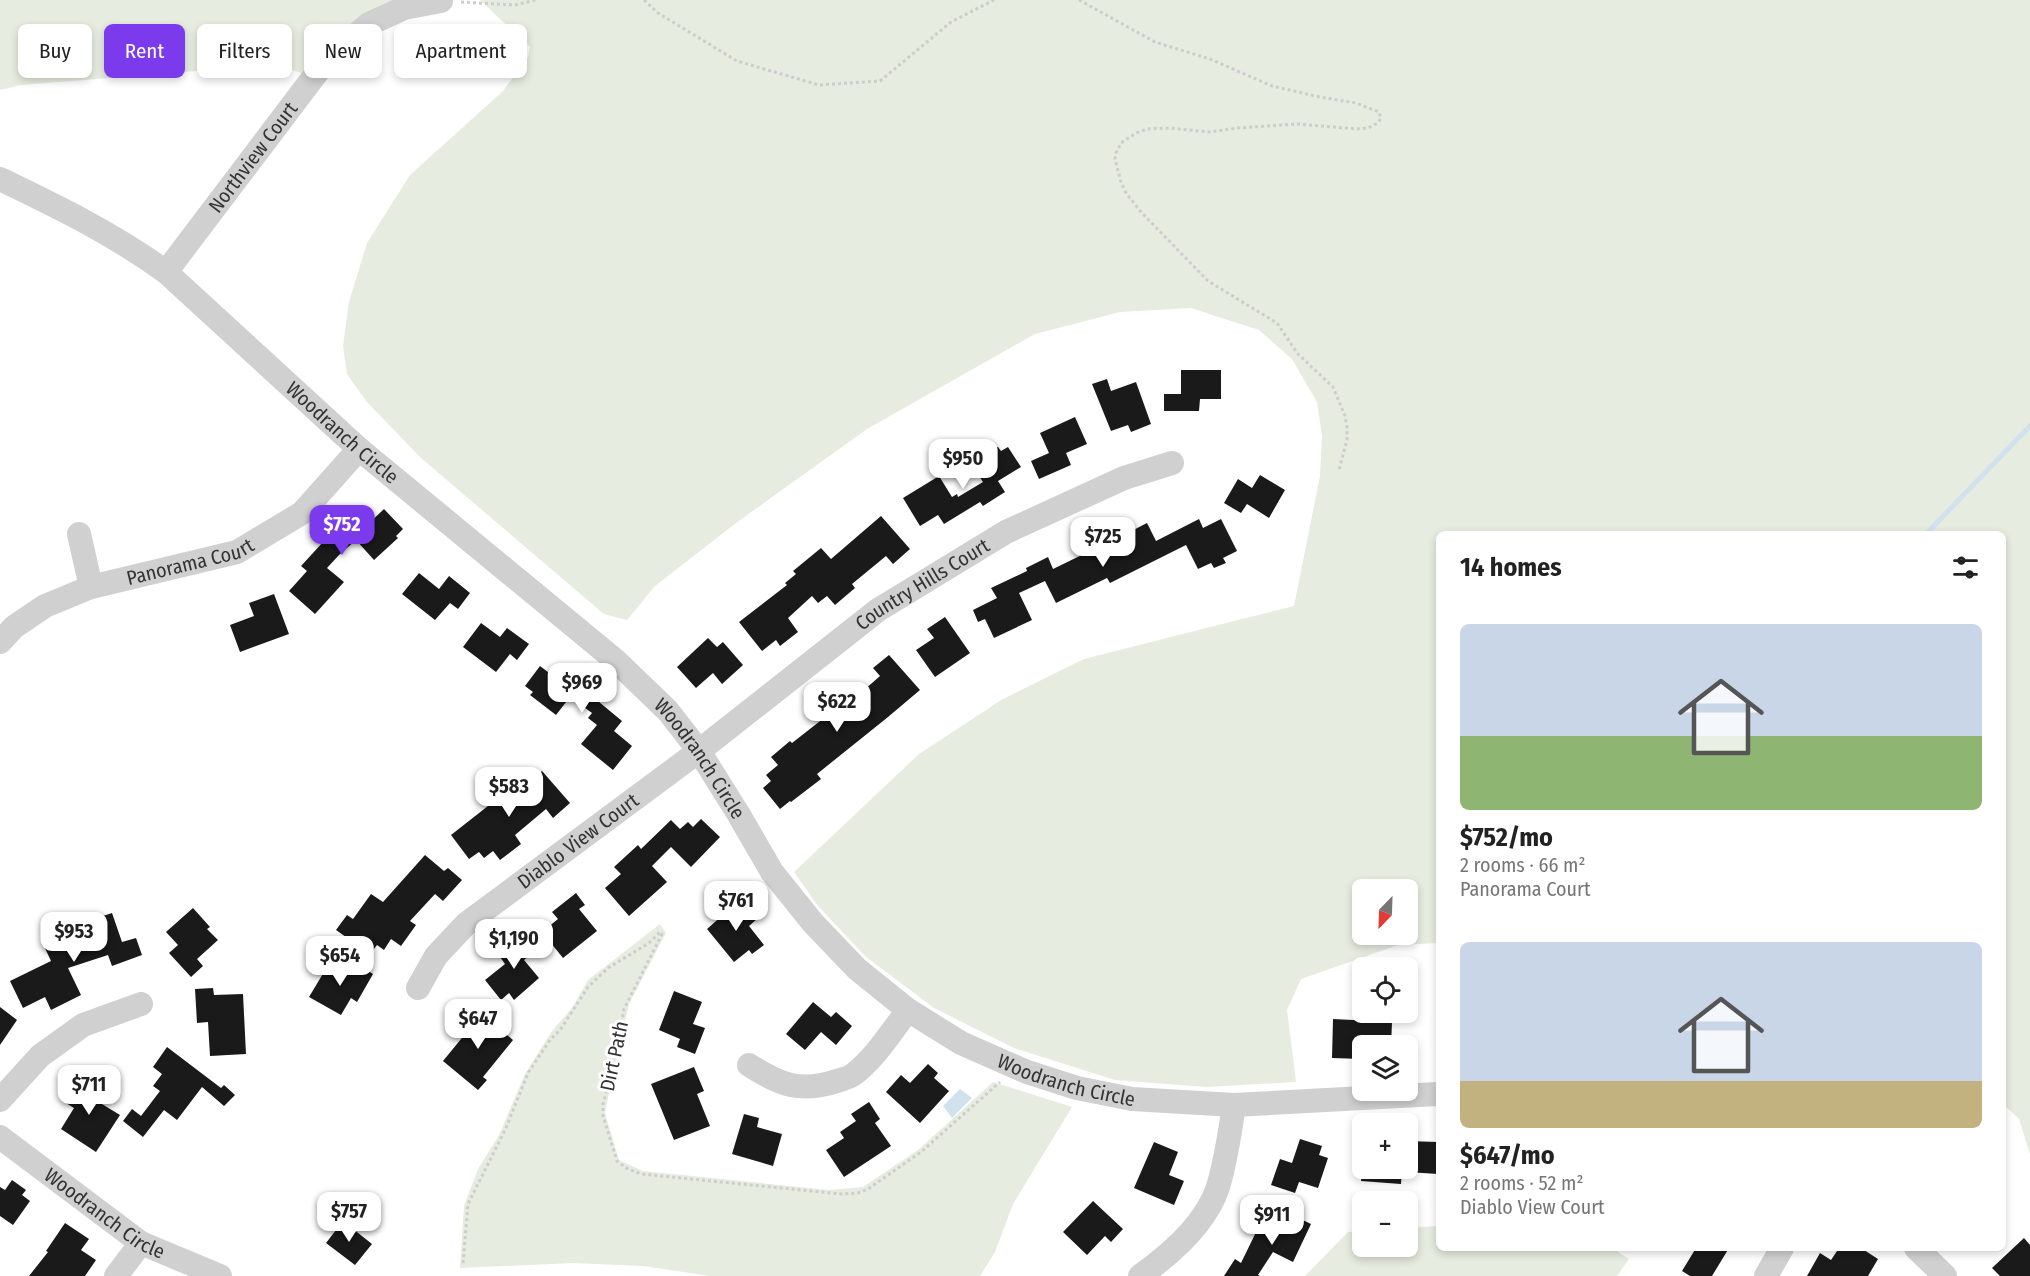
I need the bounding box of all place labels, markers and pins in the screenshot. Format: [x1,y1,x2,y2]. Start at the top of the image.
pin: $950 [927,439,999,490]
pin: $752 [306,505,378,556]
pin: $725 [1067,517,1139,568]
pin: $969 [546,663,618,714]
pin: $622 [801,682,873,733]
pin: $583 [473,767,545,818]
pin: $761 [700,881,772,932]
pin: $953 [38,912,110,963]
pin: $1,190 [465,919,563,970]
pin: $654 [304,936,376,987]
pin: $647 [442,999,514,1050]
pin: $711 [53,1065,125,1116]
pin: $757 [313,1192,385,1243]
pin: $911 [1236,1195,1308,1246]

